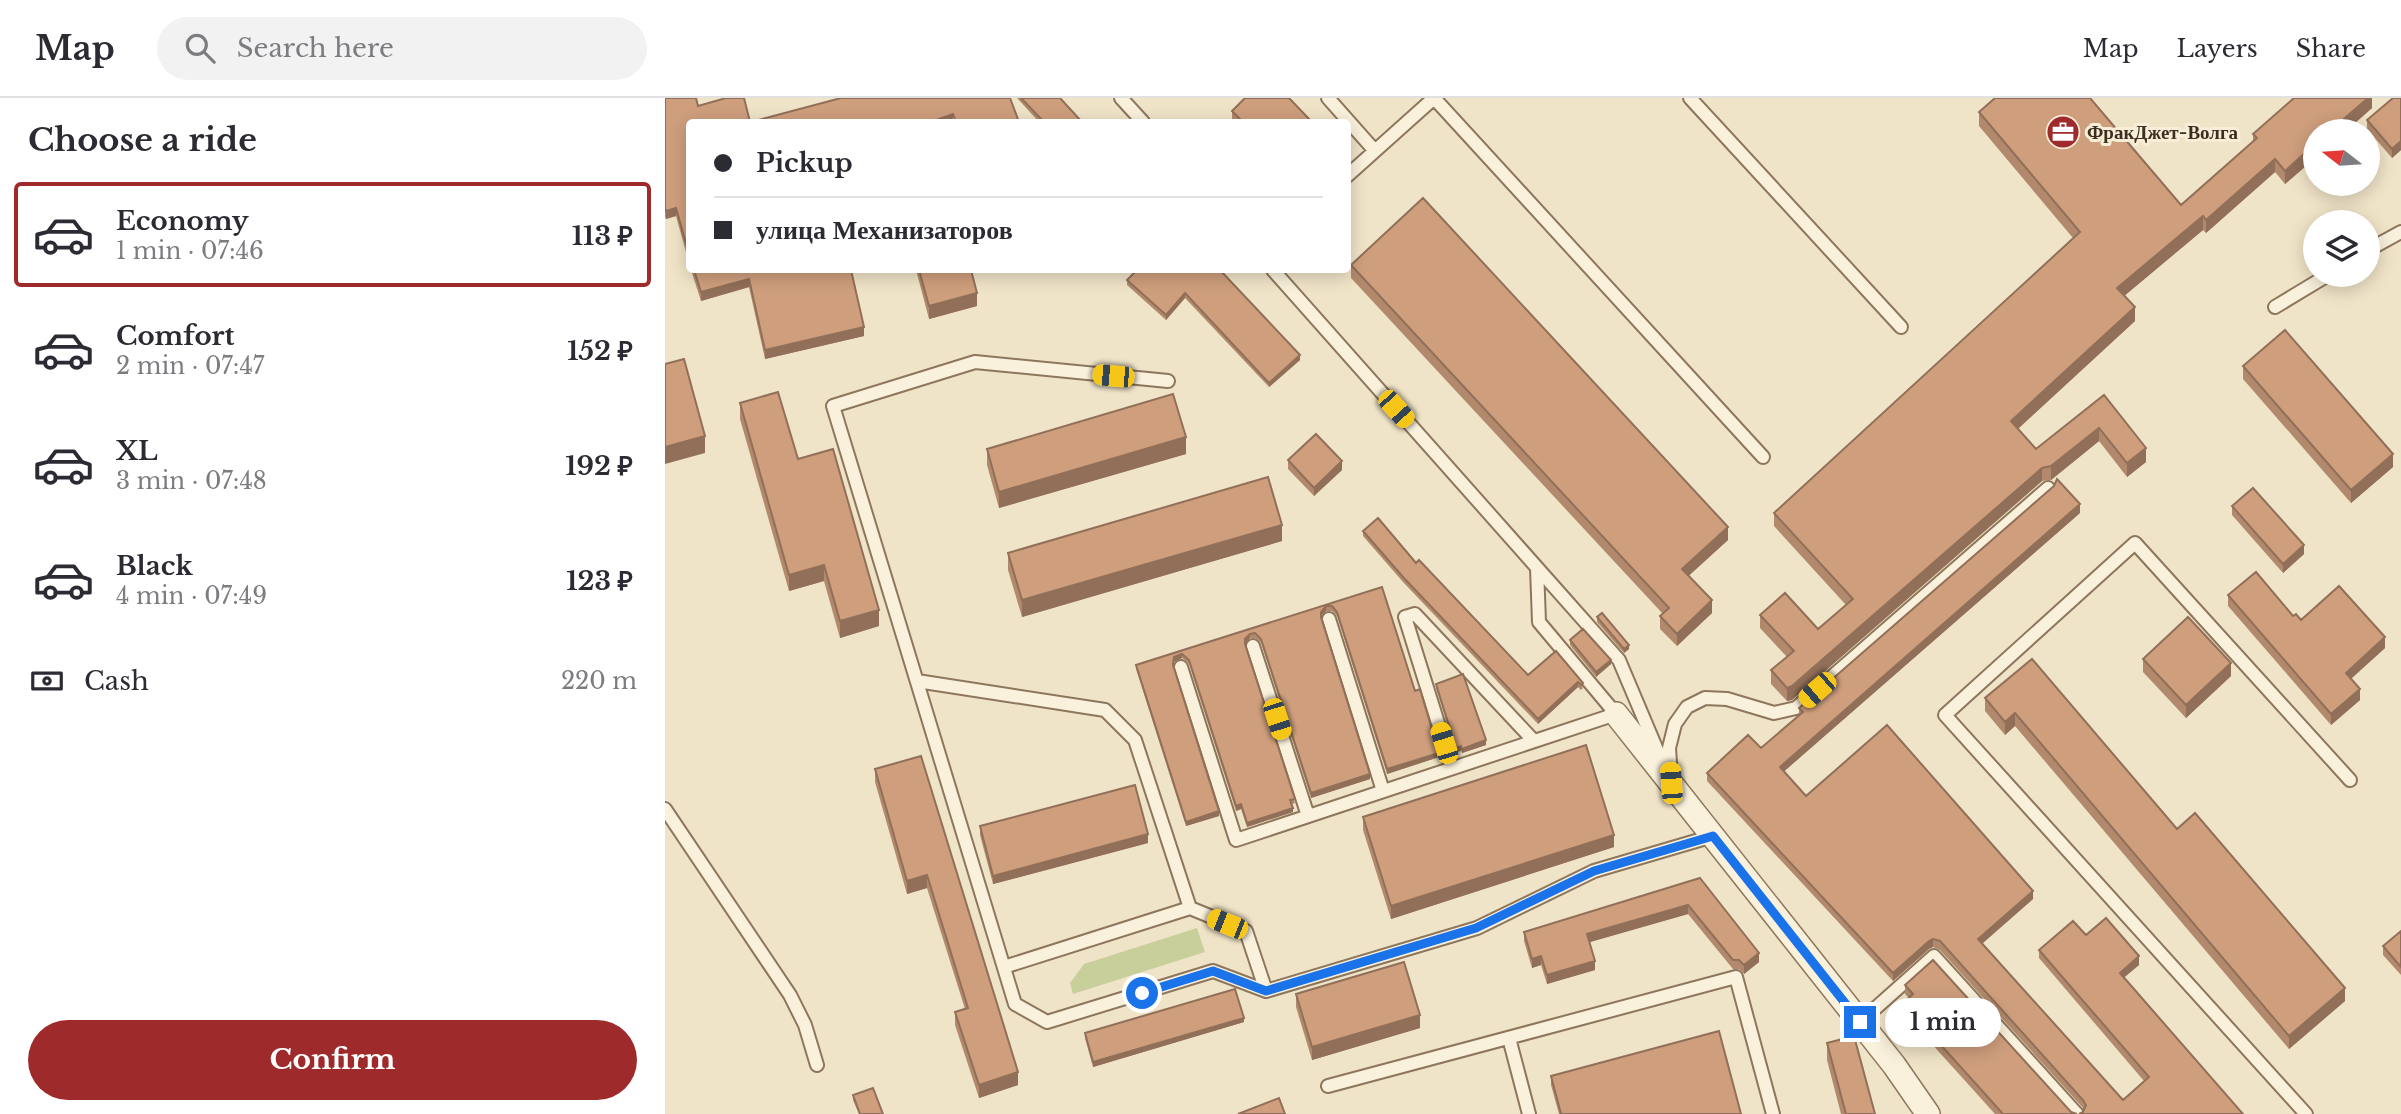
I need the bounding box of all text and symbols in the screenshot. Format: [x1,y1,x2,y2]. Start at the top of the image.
search box [157,17,647,80]
text: Map [35,28,115,69]
icon: search [181,29,219,67]
text: Search here [237,32,394,64]
text: Map [2083,34,2139,63]
text: Layers [2177,34,2258,63]
text: Share [2296,34,2366,63]
office icon: ФракДжет-Волга [2044,113,2082,151]
north arrow [2303,119,2380,196]
map controls [2303,119,2380,287]
text: Choose a ride [28,120,257,160]
place label: ФракДжет-Волга [2087,121,2239,144]
text: Pickup [756,147,853,179]
icon: car [32,203,95,266]
text: Economy [116,205,249,237]
button: layers [2303,210,2380,287]
text: улица Механизаторов [756,214,1013,246]
text: 113 ₽ [572,220,633,252]
text: 1 min · 07:46 [116,237,264,265]
icon: car [32,318,95,381]
text: Comfort [116,320,234,352]
text: 152 ₽ [567,335,633,367]
text: 2 min · 07:47 [116,352,264,380]
car [1092,364,1135,388]
car [1375,386,1418,432]
icon: car [32,433,95,496]
text: XL [116,435,158,467]
text: 192 ₽ [565,450,633,482]
text: 3 min · 07:48 [116,467,267,495]
icon: car [32,548,95,611]
text: Black [116,550,193,582]
text: 123 ₽ [566,565,633,597]
text: 4 min · 07:49 [116,582,267,610]
icon: cash [28,662,66,700]
text: Cash [84,665,149,697]
text: 220 m [561,667,637,695]
car [1795,668,1840,712]
car [1261,696,1294,742]
car [1428,720,1461,766]
car [1660,761,1683,805]
car [1204,906,1251,942]
route start [1126,977,1158,1009]
callout: 1 min [1885,998,2000,1046]
route end [1844,1006,1876,1038]
text: 1 min [1910,1008,1976,1036]
button: Confirm [28,1020,637,1100]

